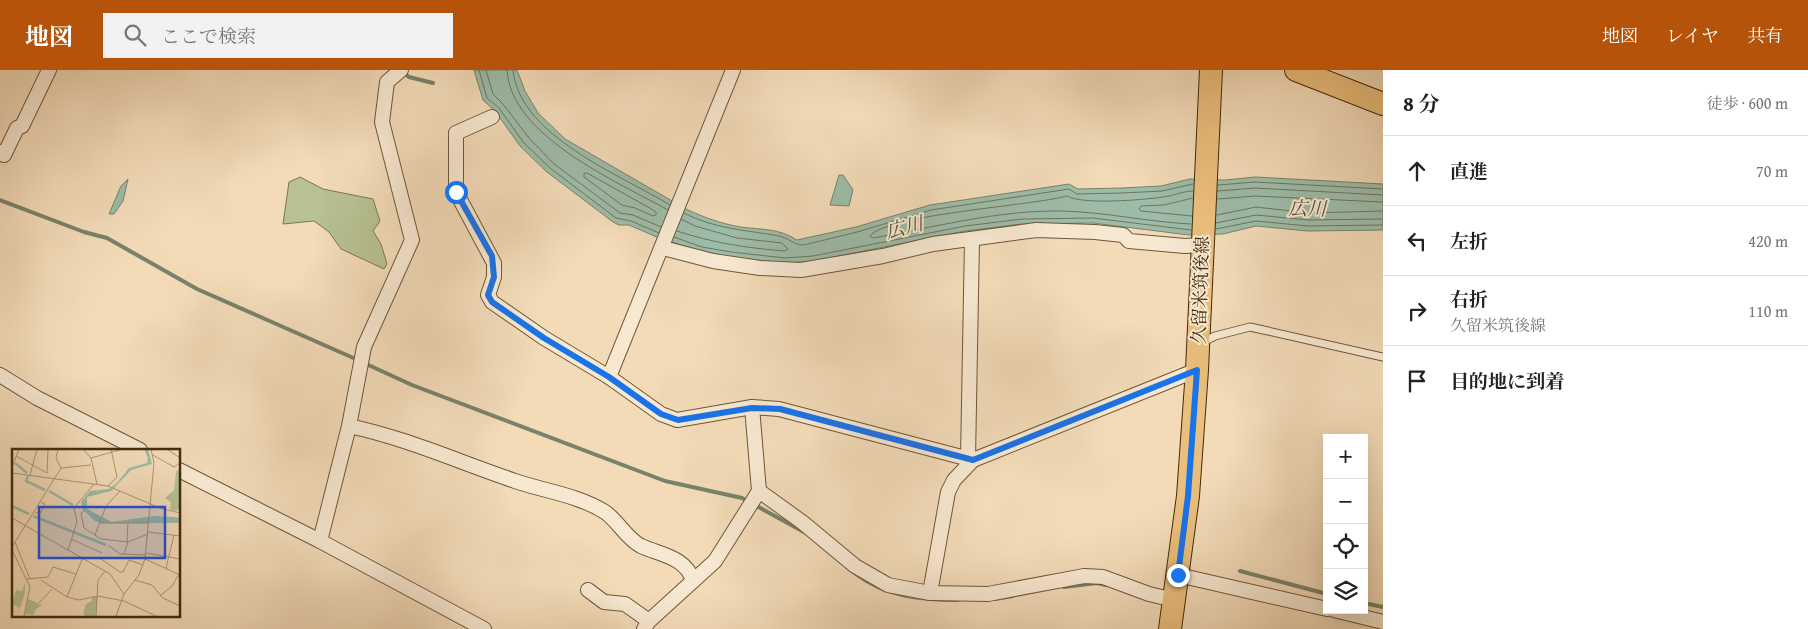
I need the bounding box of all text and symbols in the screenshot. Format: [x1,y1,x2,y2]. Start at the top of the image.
search box [103,13,453,58]
text: 地図 [25,19,73,54]
icon: search [121,21,149,49]
text: ここで検索 [161,22,256,50]
text: 地図 [1602,22,1638,49]
text: レイヤ [1666,22,1719,49]
text: 共有 [1747,22,1783,49]
text: 8 分 [1403,88,1440,119]
text: 徒歩 · 600 m [1707,91,1788,115]
icon: ahead [1403,157,1431,185]
text: 直進 [1450,157,1488,185]
text: 70 m [1756,159,1788,183]
route start [445,181,468,204]
water label: 広川 [1288,194,1328,222]
water label: 広川 [882,208,928,245]
icon: left [1403,227,1431,255]
text: 左折 [1450,227,1488,255]
text: 420 m [1748,229,1788,253]
street label: 久留米筑後線 [1185,236,1215,344]
text: 右折 [1450,285,1488,313]
icon: right [1403,297,1431,325]
text: 110 m [1748,299,1788,323]
text: 久留米筑後線 [1450,313,1546,337]
icon: arrive [1403,367,1431,395]
text: 目的地に到着 [1450,367,1564,395]
map controls [1323,434,1368,614]
button: + [1323,434,1368,479]
inset map [12,449,180,616]
button: − [1323,479,1368,524]
button: locate [1323,524,1368,569]
route end [1167,564,1190,587]
button: layers [1323,569,1368,614]

